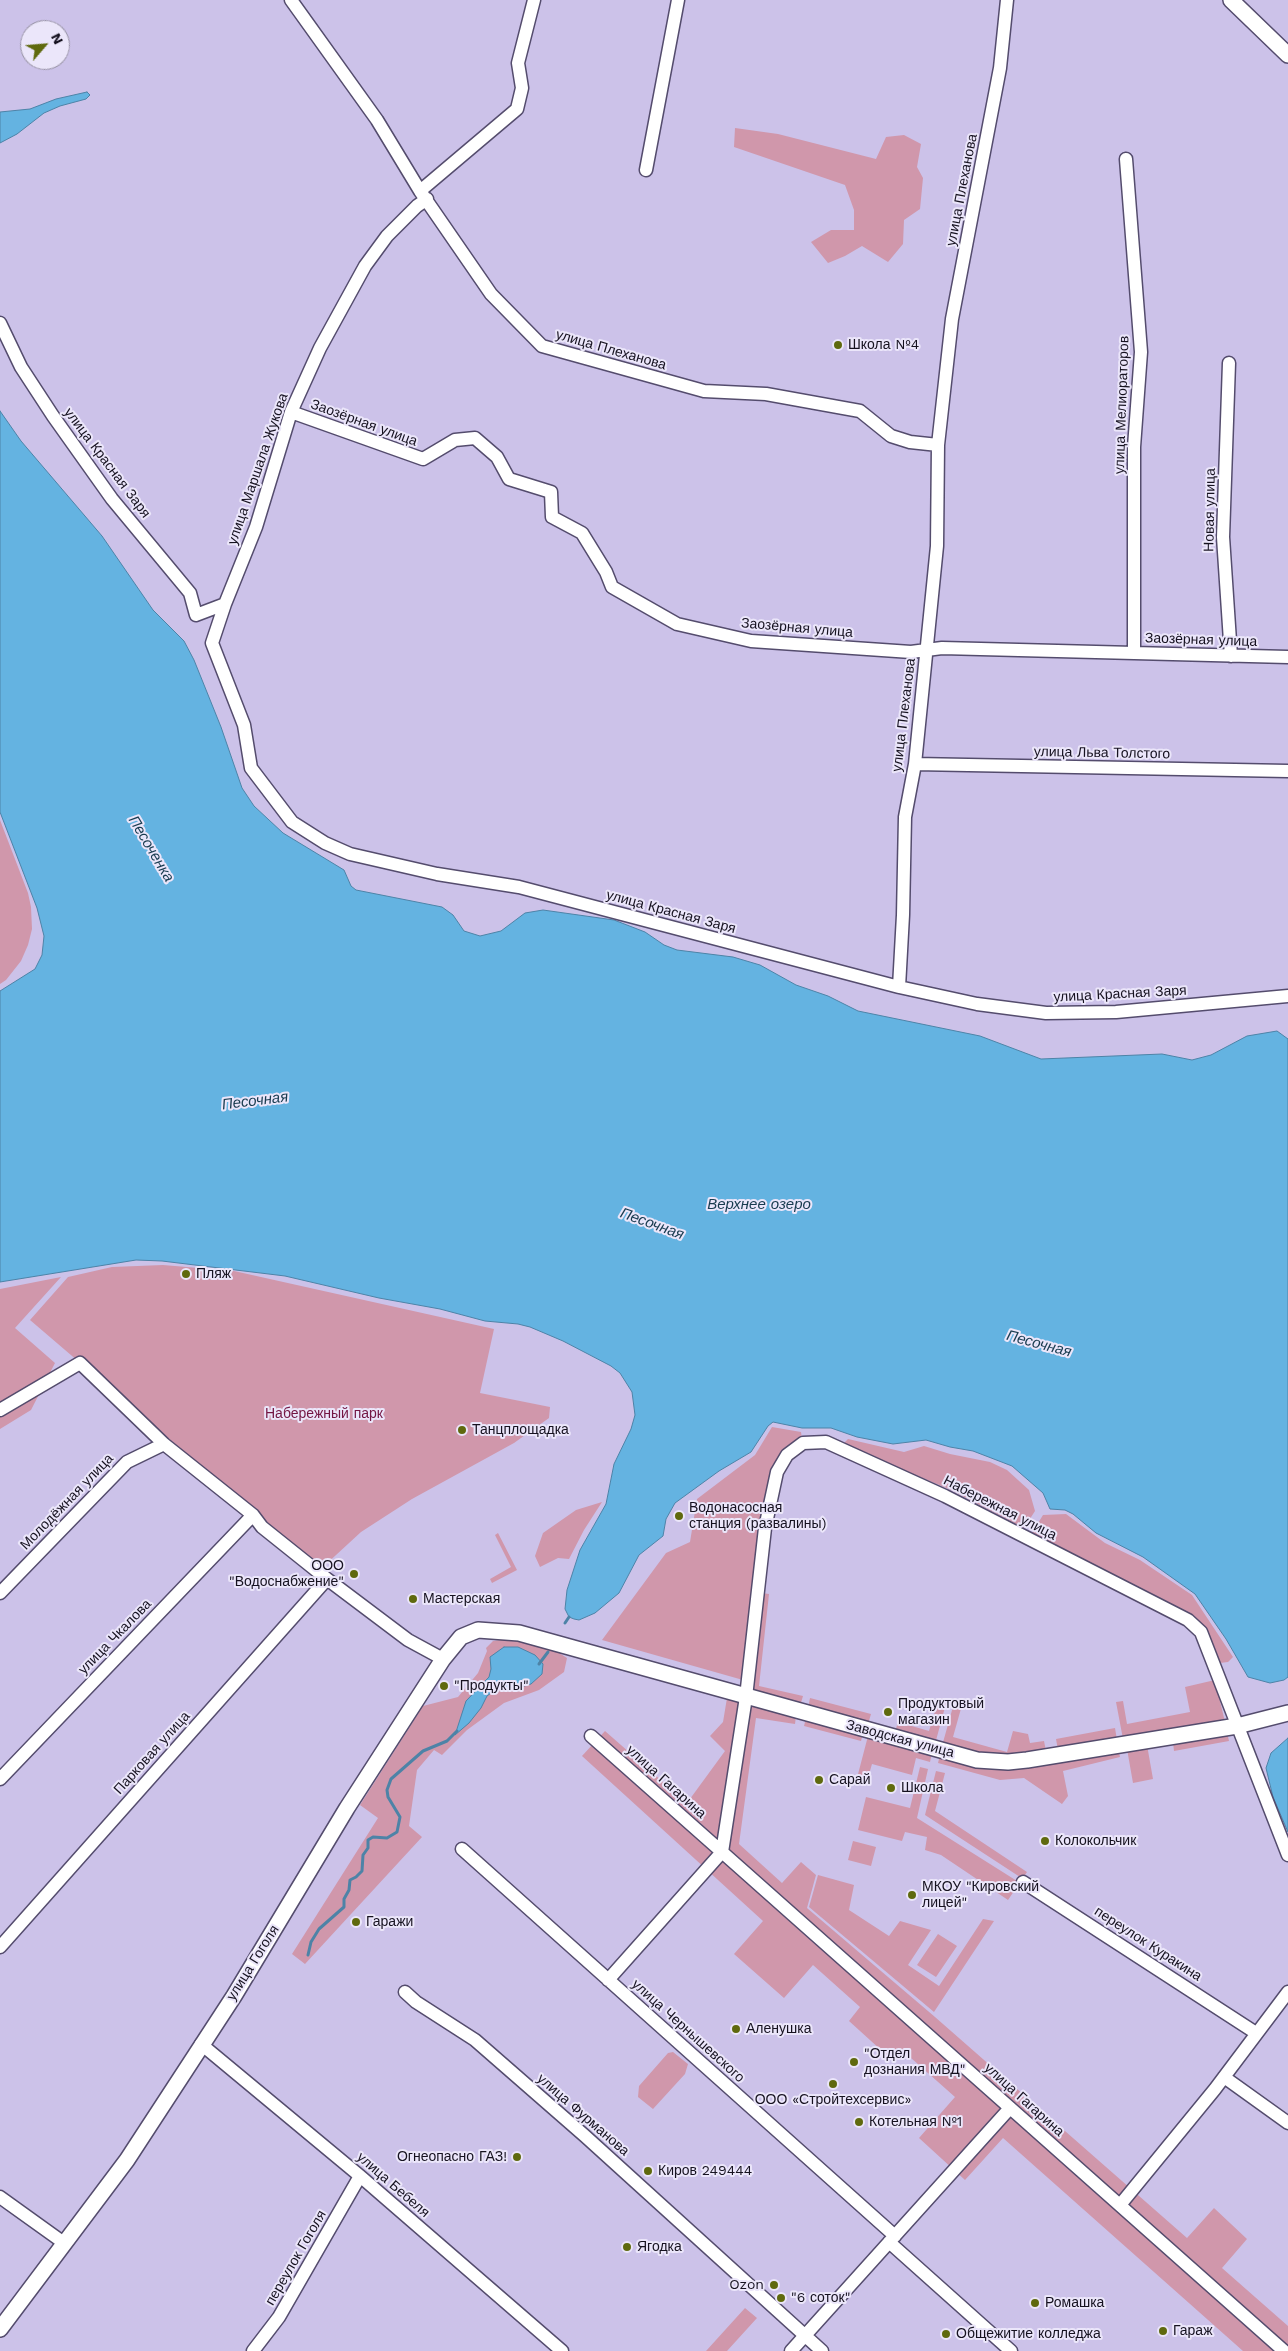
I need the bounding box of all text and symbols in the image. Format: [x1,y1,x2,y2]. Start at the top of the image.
north arrow [20,20,70,70]
text: N [48,30,67,47]
street label: улица Плеханова [943,132,981,248]
street label: улица Плеханова [554,326,668,374]
street label: улица Мелиораторов [1111,336,1133,474]
place label: Школа №4 [848,337,919,353]
marker: Школа №4 [832,339,844,351]
street label: улица Маршала Жукова [224,391,292,547]
street label: Заозёрная улица [308,396,420,450]
street label: улица Красная Заря [60,405,154,521]
street label: Новая улица [1201,468,1219,552]
street label: Заозёрная улица [740,615,854,641]
street label: Заозёрная улица [1145,630,1257,650]
street label: улица Плеханова [889,657,919,773]
street label: улица Льва Толстого [1034,743,1170,763]
water label: Песоченка [124,813,178,885]
street label: улица Красная Заря [604,887,738,937]
street label: улица Красная Заря [1053,982,1187,1006]
water label: Песочная [221,1088,289,1114]
water label: Верхнее озеро [707,1196,811,1214]
water label: Песочная [618,1204,686,1244]
place label: Пляж [196,1266,231,1282]
marker: Пляж [180,1268,192,1280]
water label: Песочная [1005,1327,1073,1361]
park label: Набережный парк [265,1406,383,1422]
place label: Танцплощадка [472,1422,569,1438]
marker: Танцплощадка [456,1424,468,1436]
street label: Молодёжная улица [17,1451,117,1553]
street label: Набережная улица [941,1472,1059,1544]
place label: Водонасосная станция (развалины) [689,1500,826,1532]
marker: Водонасосная станция (развалины) [673,1510,685,1522]
place label: ООО "Водоснабжение" [229,1558,344,1590]
marker: ООО "Водоснабжение" [348,1568,360,1580]
place label: Мастерская [423,1591,500,1607]
marker: Мастерская [407,1593,419,1605]
street label: улица Чкалова [75,1596,155,1678]
place label: "Продукты" [454,1678,529,1694]
marker: "Продукты" [438,1680,450,1692]
place label: Продуктовый магазин [898,1696,984,1728]
marker: Продуктовый магазин [882,1706,894,1718]
street label: Парковая улица [110,1708,194,1798]
street label: Заводская улица [844,1716,956,1762]
street label: улица Гагарина [623,1742,709,1822]
place label: Сарай [829,1772,870,1788]
marker: Сарай [813,1774,825,1786]
place label: Школа [901,1780,944,1796]
marker: Школа [885,1782,897,1794]
place label: Колокольчик [1055,1833,1136,1849]
marker: Колокольчик [1039,1835,1051,1847]
place label: МКОУ "Кировский лицей" [922,1879,1039,1911]
marker: МКОУ "Кировский лицей" [906,1889,918,1901]
street label: переулок Куракина [1091,1903,1205,1985]
place label: Гаражи [366,1914,413,1930]
marker: Гаражи [350,1916,362,1928]
street label: улица Гоголя [223,1922,283,2004]
street label: улица Чернышевского [628,1976,748,2086]
place label: Аленушка [746,2021,811,2037]
marker: Аленушка [730,2023,742,2035]
place label: "Отдел дознания МВД" [864,2046,965,2078]
marker: "Отдел дознания МВД" [848,2056,860,2068]
street label: улица Гагарина [981,2060,1067,2140]
street label: улица Фурманова [534,2070,632,2160]
marker: ООО «Стройтехсервис» [827,2078,839,2090]
place label: ООО «Стройтехсервис» [755,2092,911,2108]
place label: Котельная №1 [869,2114,962,2130]
marker: Котельная №1 [853,2116,865,2128]
street label: улица Бебеля [353,2149,433,2221]
place label: Огнеопасно ГАЗ! [397,2149,507,2165]
marker: Огнеопасно ГАЗ! [511,2151,523,2163]
place label: Киров 249444 [658,2163,752,2179]
marker: Киров 249444 [642,2165,654,2177]
street label: переулок Гоголя [262,2207,330,2309]
place label: Ягодка [637,2239,682,2255]
marker: Ягодка [621,2241,633,2253]
place label: Ozon [729,2277,764,2293]
marker: Ozon [768,2279,780,2291]
place label: "6 соток" [791,2290,850,2306]
marker: "6 соток" [775,2292,787,2304]
place label: Ромашка [1045,2295,1104,2311]
marker: Ромашка [1029,2297,1041,2309]
place label: Гараж [1173,2323,1213,2339]
marker: Гараж [1157,2325,1169,2337]
place label: Общежитие колледжа [956,2326,1101,2342]
marker: Общежитие колледжа [940,2328,952,2340]

